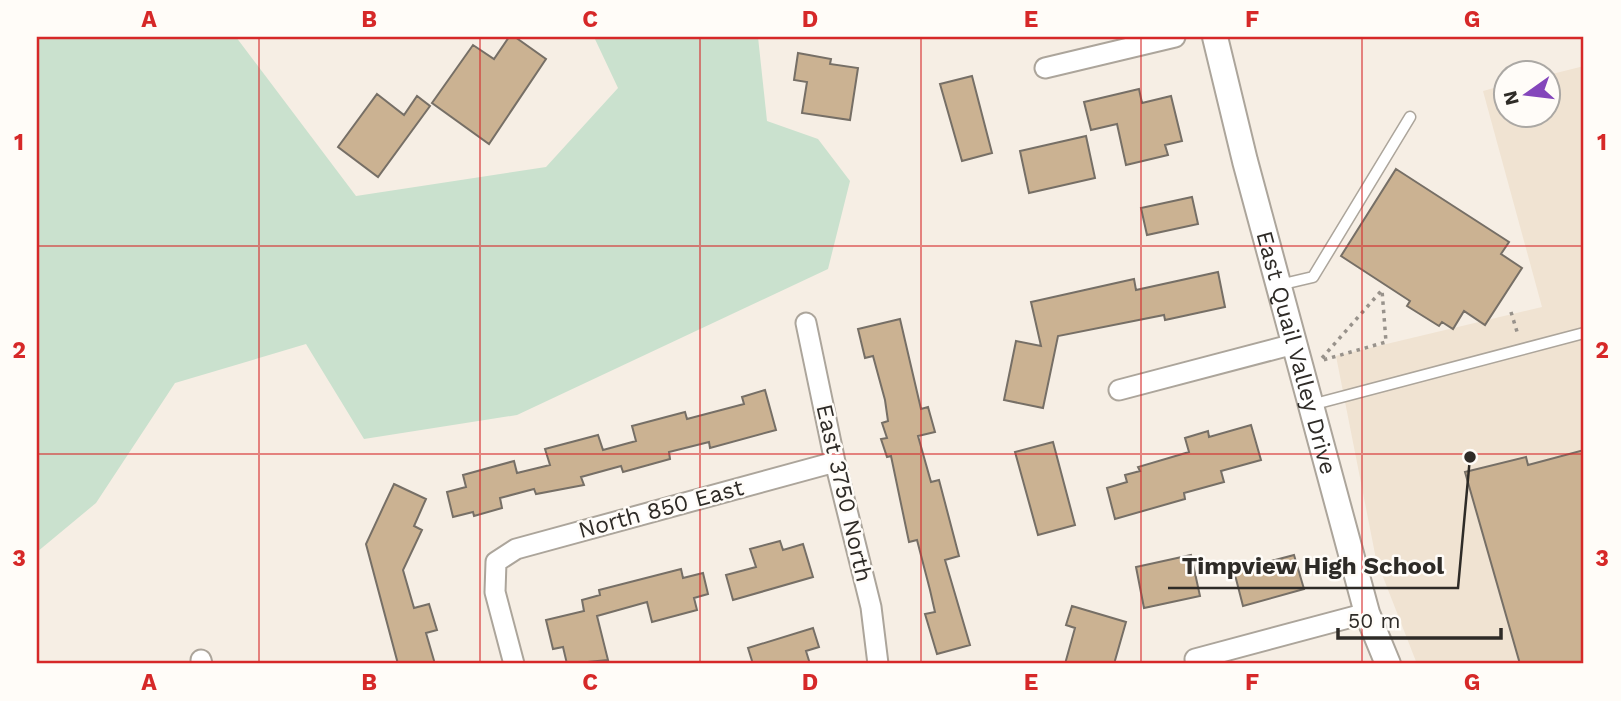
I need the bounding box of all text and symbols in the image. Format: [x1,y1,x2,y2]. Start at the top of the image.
text: A [141,6,157,33]
text: B [361,6,377,33]
text: C [582,6,598,33]
text: D [802,6,818,33]
text: E [1024,6,1038,33]
text: F [1245,6,1259,33]
text: G [1464,6,1480,33]
north arrow [1492,60,1562,130]
text: N [1498,88,1524,108]
text: 1 [14,129,24,156]
text: 1 [1597,129,1607,156]
street label: East Quail Valley Drive [1251,228,1342,477]
text: 2 [12,337,26,364]
text: 2 [1595,337,1609,364]
street label: East 3750 North [810,402,878,584]
street label: North 850 East [575,474,747,544]
callout: Timpview High School [1168,543,1458,588]
text: 3 [12,545,26,572]
text: 3 [1595,545,1609,572]
text: Timpview High School [1182,552,1444,580]
scale bar [1338,596,1500,640]
text: 50 m [1348,608,1400,633]
text: A [141,669,157,696]
text: B [361,669,377,696]
text: C [582,669,598,696]
text: D [802,669,818,696]
text: E [1024,669,1038,696]
text: F [1245,669,1259,696]
text: G [1464,669,1480,696]

